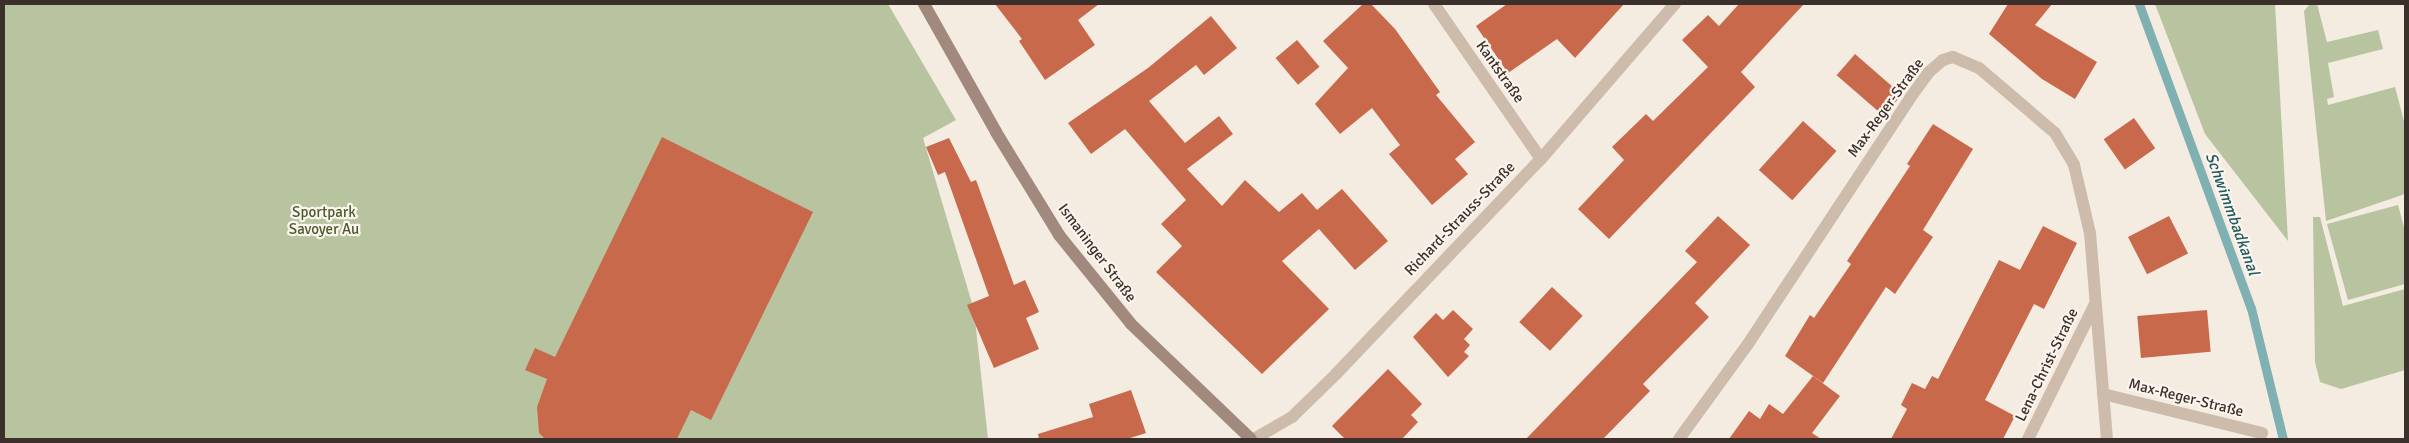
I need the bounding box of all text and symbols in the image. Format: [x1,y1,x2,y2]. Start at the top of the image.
street label: Kantstraße [1472,37,1528,107]
street label: Max-Reger-Straße [1844,55,1928,161]
water label: Schwimmbadkanal [2201,150,2263,278]
street label: Richard-Strauss-Straße [1401,158,1519,280]
street label: Ismaninger Straße [1054,200,1140,306]
park label: Sportpark Savoyer Au [289,203,359,238]
street label: Lena-Christ-Straße [2012,305,2082,425]
street label: Max-Reger-Straße [2127,375,2245,421]

